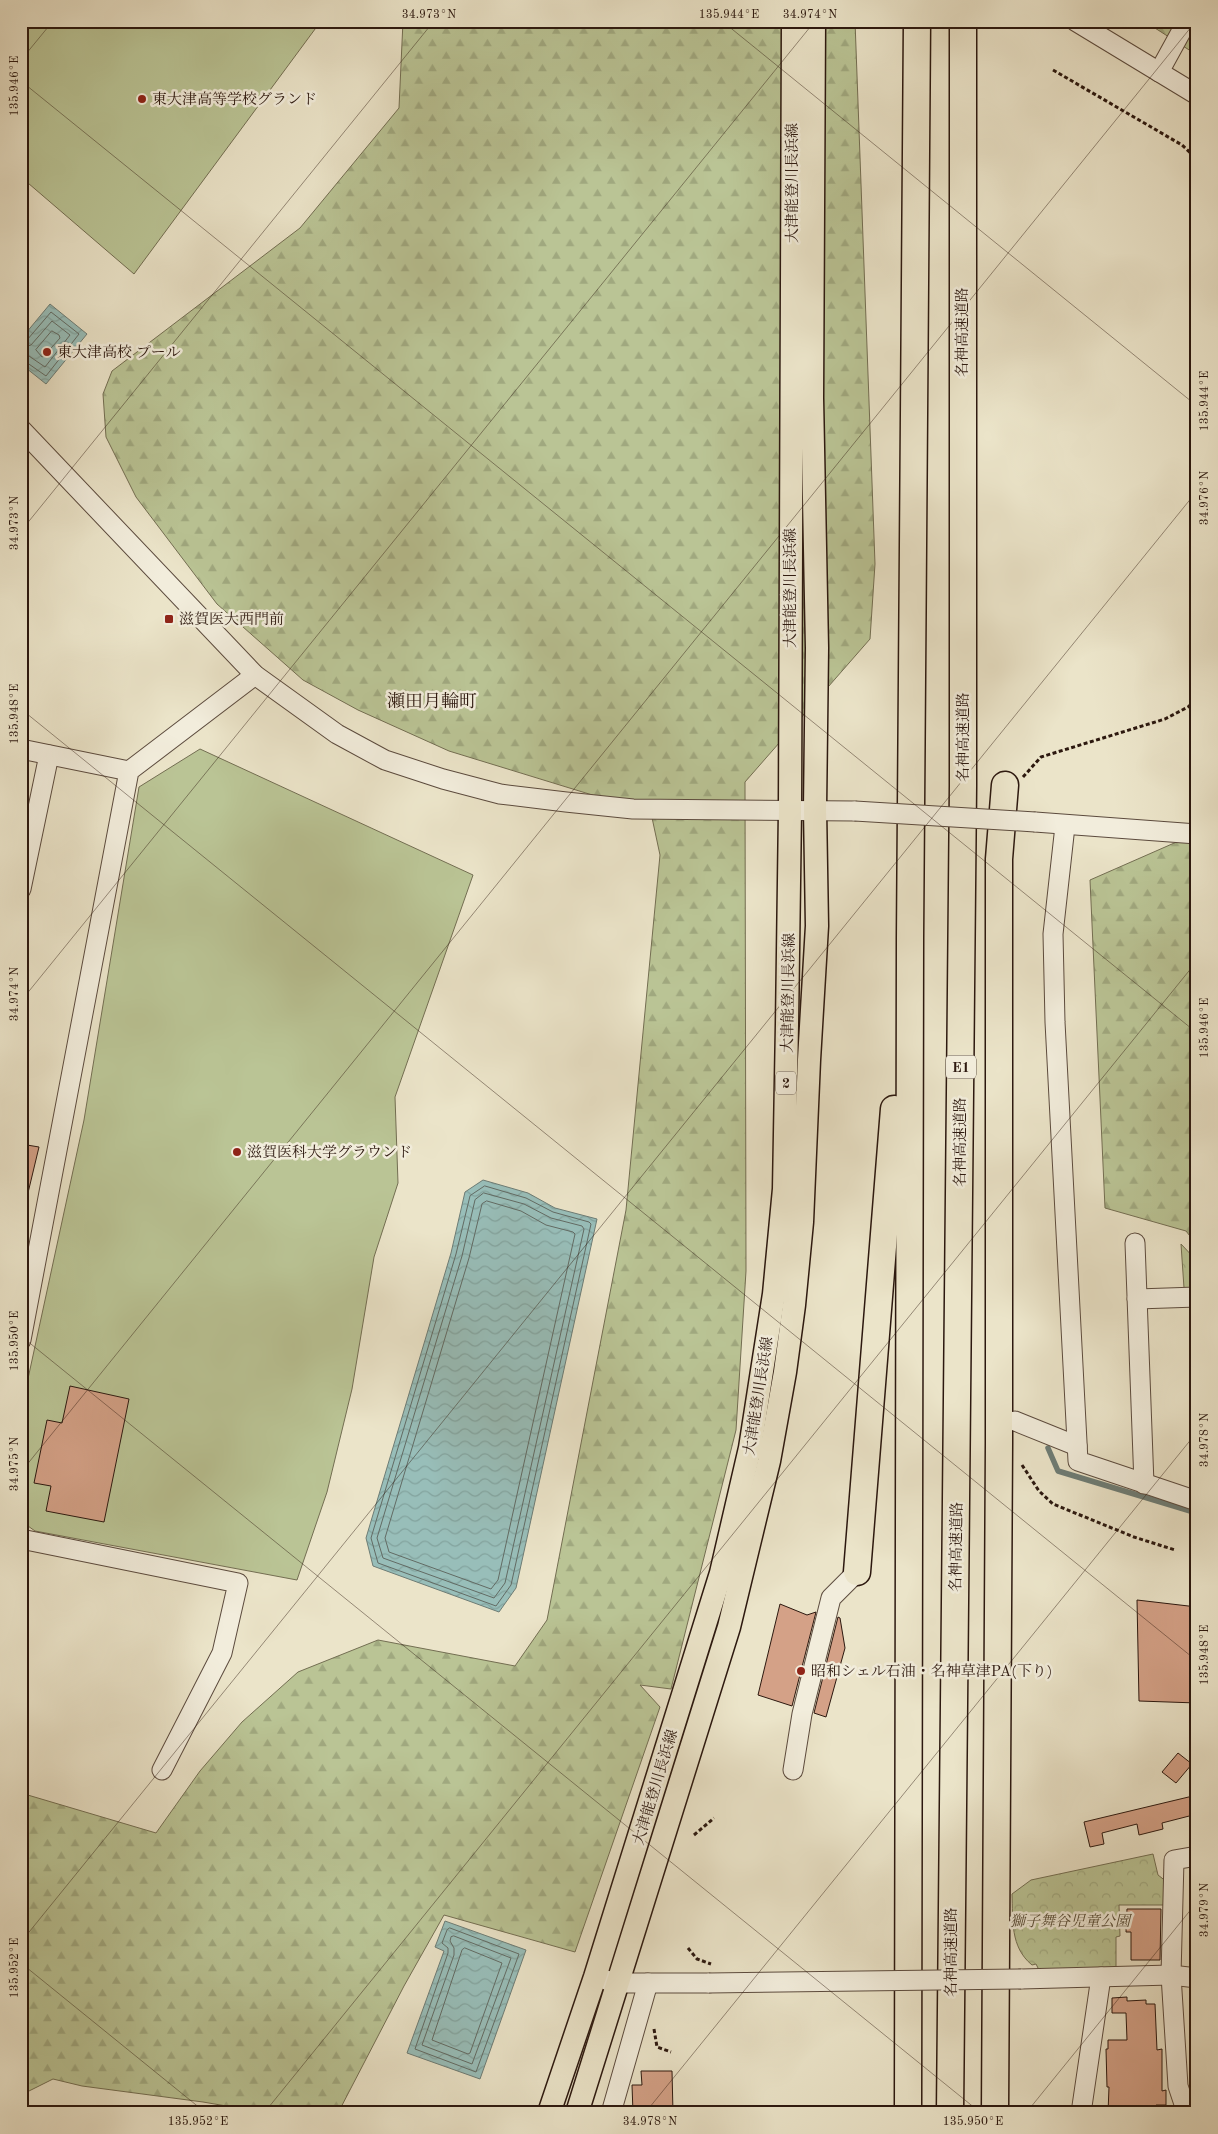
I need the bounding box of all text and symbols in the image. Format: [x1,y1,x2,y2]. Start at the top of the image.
text: 135.944°E [699,8,759,21]
text: 34.973°N [402,9,456,21]
text: 34.974°N [783,9,837,21]
text: 135.946°E [8,56,21,116]
place label: 東大津高等学校グランド [152,91,317,108]
marker: 東大津高等学校グランド [136,93,148,105]
street label: 大津能登川長浜線 [784,123,801,243]
street label: 名神高速道路 [954,287,971,377]
place label: 東大津高校 プール [57,344,180,361]
marker: 東大津高校 プール [41,346,53,358]
text: 135.944°E [1198,371,1211,431]
text: 34.976°N [1199,471,1211,525]
text: 34.973°N [9,496,21,550]
street label: 大津能登川長浜線 [782,528,799,648]
place label: 滋賀医大西門前 [179,611,284,628]
marker: 滋賀医大西門前 [163,613,175,625]
text: 135.948°E [8,684,21,744]
district label: 瀬田月輪町 [387,691,477,711]
street label: 名神高速道路 [955,692,972,782]
street label: 大津能登川長浜線 [779,933,798,1053]
text: 34.974°N [9,967,21,1021]
text: 135.946°E [1198,998,1211,1058]
road number: E1 [946,1056,976,1078]
road number: 2 [776,1072,796,1094]
street label: 名神高速道路 [952,1097,969,1187]
place label: 滋賀医科大学グラウンド [247,1144,412,1161]
marker: 滋賀医科大学グラウンド [231,1146,243,1158]
text: 135.950°E [8,1311,21,1371]
street label: 大津能登川長浜線 [741,1335,776,1457]
text: 34.978°N [1199,1413,1211,1467]
text: 34.975°N [8,1437,21,1491]
street label: 名神高速道路 [947,1502,966,1592]
text: 135.948°E [1198,1625,1211,1685]
place label: 昭和シェル石油・名神草津PA(下り) [811,1663,1052,1680]
marker: 昭和シェル石油・名神草津PA(下り) [795,1665,807,1677]
street label: 大津能登川長浜線 [630,1727,681,1847]
text: 34.979°N [1199,1883,1211,1937]
street label: 名神高速道路 [943,1907,960,1997]
park label: 獅子舞谷児童公園 [1010,1913,1133,1930]
text: 135.952°E [8,1938,21,1998]
text: 135.952°E [168,2115,228,2128]
text: 135.950°E [943,2115,1003,2128]
text: 34.978°N [623,2116,677,2128]

